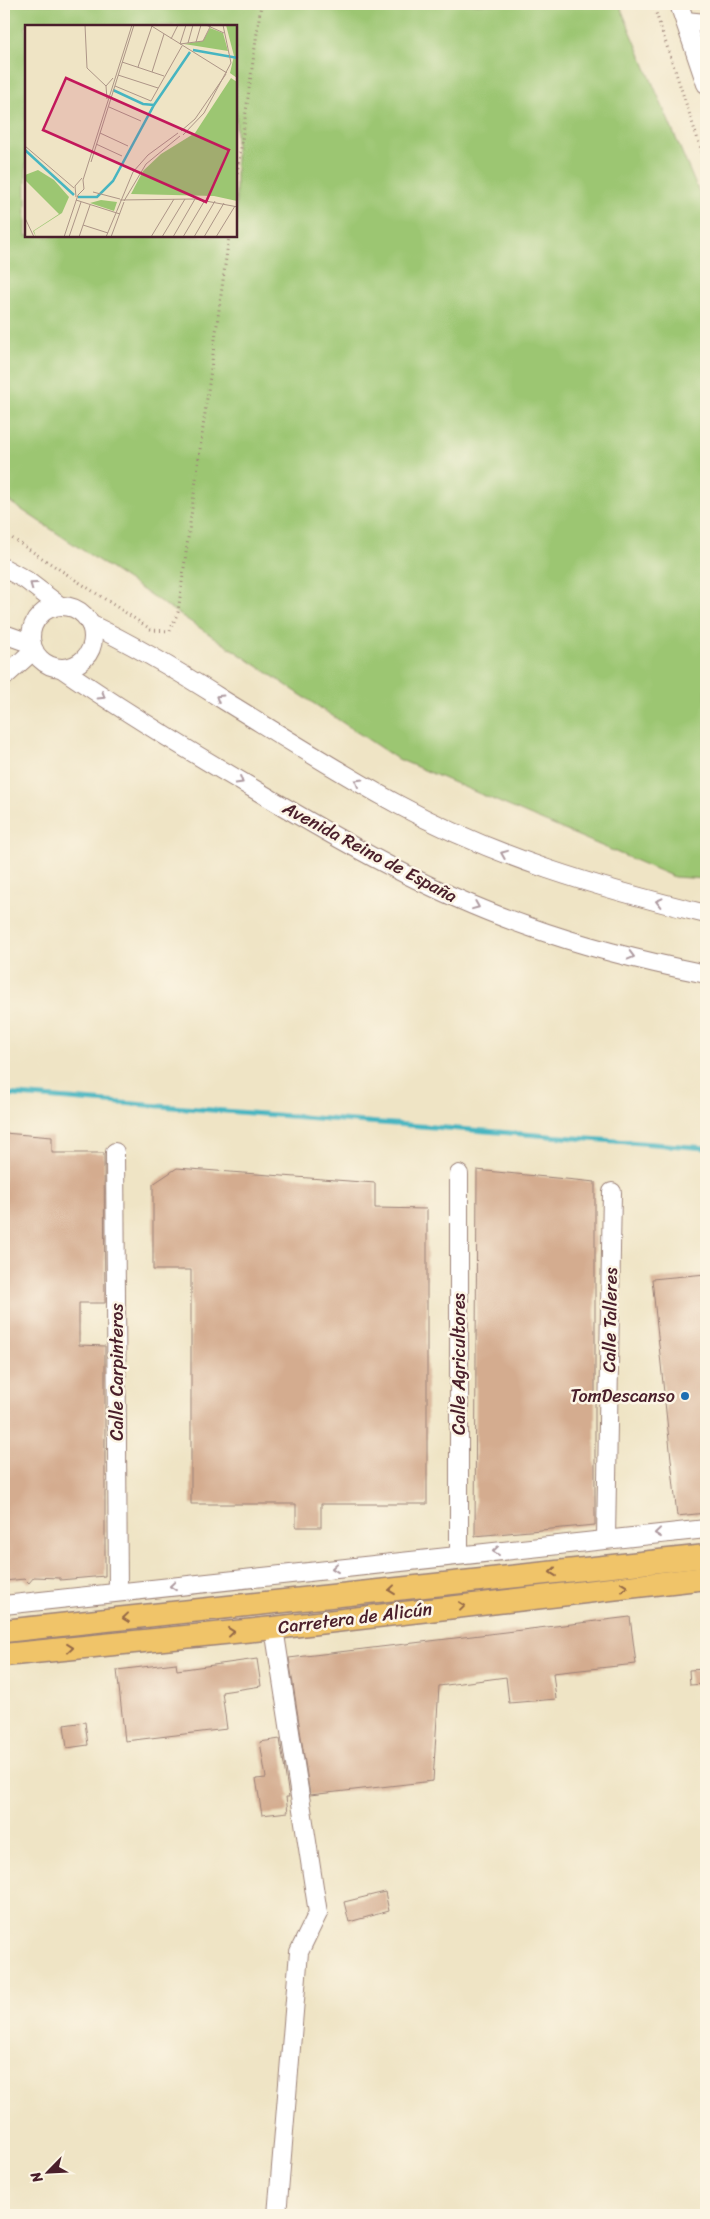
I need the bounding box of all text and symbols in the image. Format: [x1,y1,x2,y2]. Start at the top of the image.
inset map [25,25,238,238]
one-way arrow [30,583,39,591]
one-way arrow [96,689,105,699]
one-way arrow [216,694,225,704]
one-way arrow [234,775,243,785]
one-way arrow [355,778,364,788]
street label: Avenida Reino de España [276,792,463,912]
one-way arrow [500,849,509,860]
one-way arrow [655,898,663,908]
one-way arrow [471,900,480,910]
one-way arrow [626,951,634,961]
street label: Calle Talleres [593,1267,627,1373]
street label: Calle Agricultores [443,1292,475,1435]
street label: Calle Carpinteros [101,1303,133,1441]
place label: TomDescanso [570,1380,675,1412]
marker: TomDescanso [679,1390,691,1402]
one-way arrow [653,1528,661,1539]
one-way arrow [492,1545,500,1556]
one-way arrow [330,1562,338,1573]
one-way arrow [549,1567,557,1578]
one-way arrow [169,1580,177,1591]
one-way arrow [620,1582,628,1593]
one-way arrow [388,1584,396,1595]
street label: Carretera de Alicún [276,1593,434,1643]
one-way arrow [459,1601,467,1612]
one-way arrow [122,1612,130,1623]
one-way arrow [228,1627,236,1638]
one-way arrow [66,1643,74,1654]
north arrow [22,2146,72,2196]
text: N [23,2167,50,2188]

